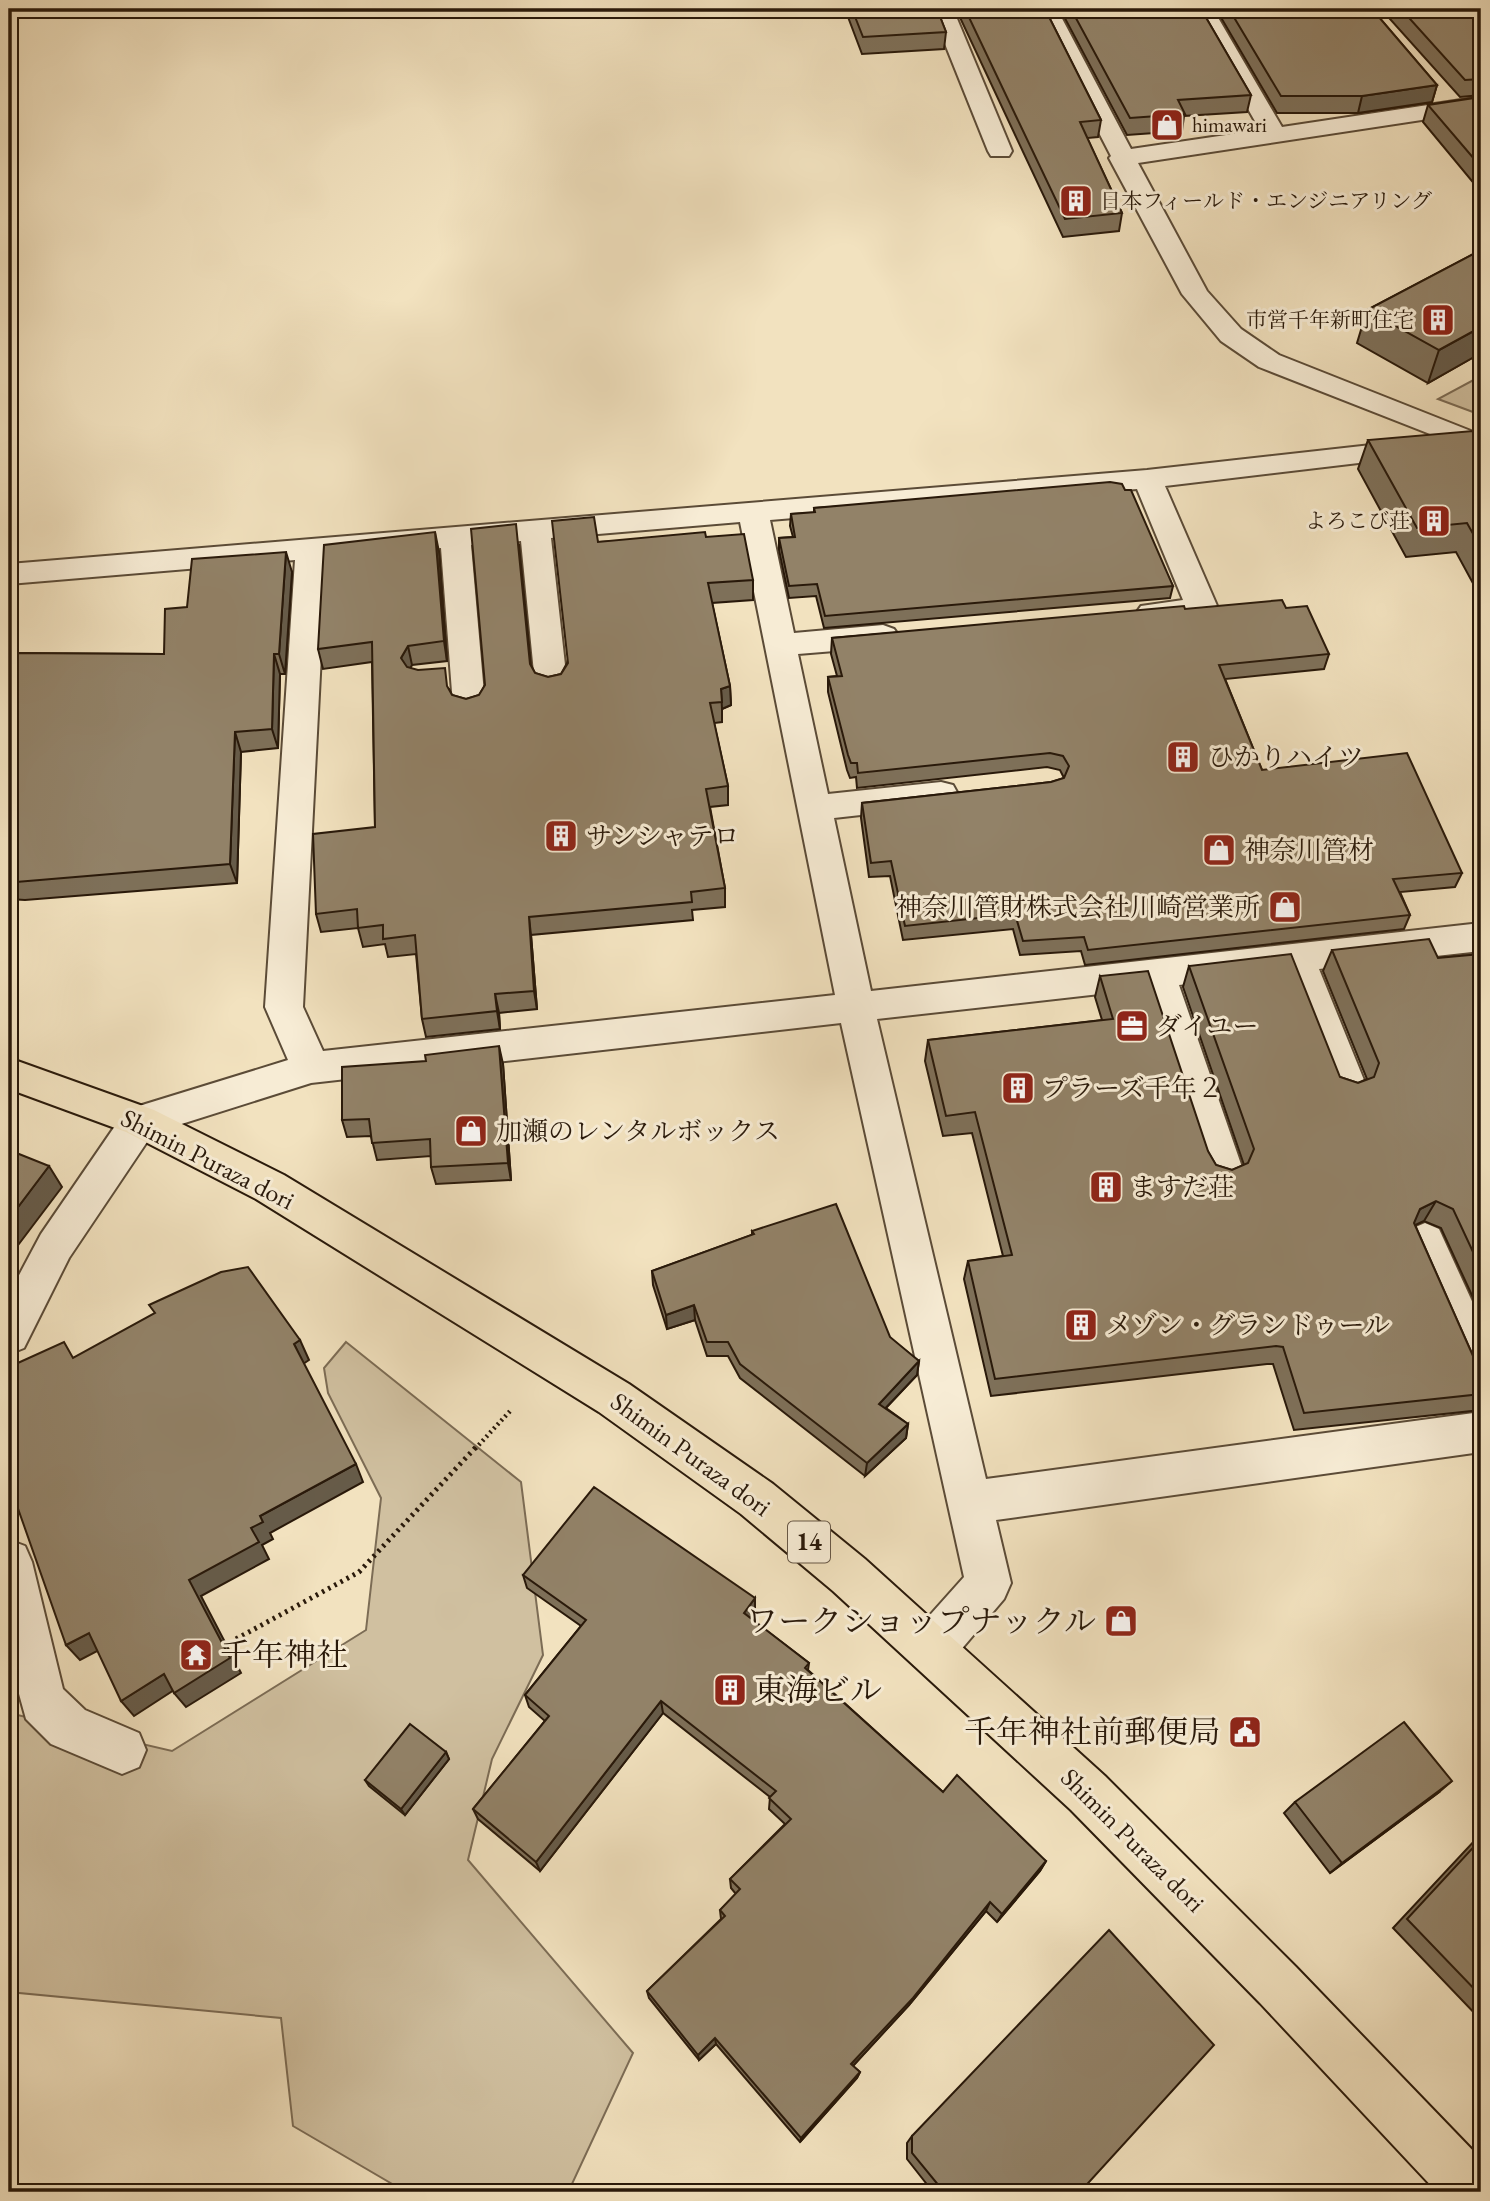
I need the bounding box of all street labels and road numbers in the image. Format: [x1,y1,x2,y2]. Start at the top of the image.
street label: Shimin Puraza dori [115,1101,301,1217]
street label: Shimin Puraza dori [604,1384,778,1524]
road number: 14 [788,1522,830,1562]
street label: Shimin Puraza dori [1054,1761,1212,1919]

